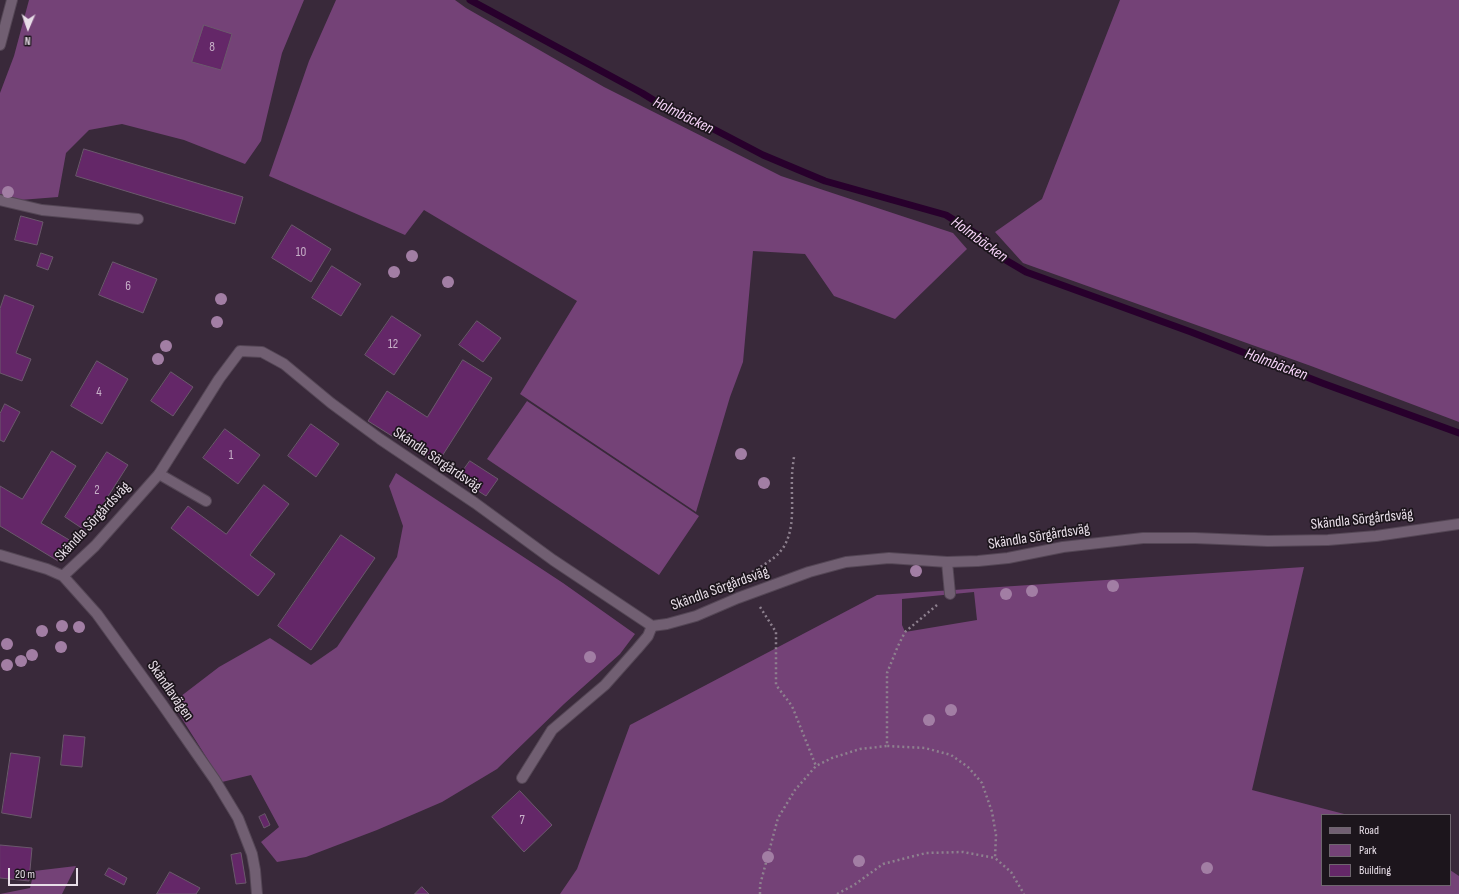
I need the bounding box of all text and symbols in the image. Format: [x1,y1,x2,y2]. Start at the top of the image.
north arrow [8,8,48,48]
text: N [24,34,31,47]
house number: 8 [209,40,215,56]
water label: Holmbäcken [649,93,717,139]
water label: Holmbäcken [947,213,1011,267]
house number: 10 [296,245,306,261]
house number: 6 [125,279,131,295]
house number: 12 [388,337,398,353]
water label: Holmbäcken [1242,345,1310,385]
house number: 4 [96,385,102,401]
street label: Skändla Sörgårdsväg [389,424,485,496]
house number: 1 [229,448,233,464]
street label: Skändla Sörgårdsväg [51,478,135,566]
house number: 2 [94,483,100,499]
street label: Skändla Sörgårdsväg [1310,506,1414,534]
street label: Skändla Sörgårdsväg [987,520,1091,554]
street label: Skändla Sörgårdsväg [669,563,771,615]
street label: Skändlavägen [143,658,197,724]
house number: 7 [519,813,525,829]
legend [1321,814,1451,886]
text: Road [1359,823,1379,838]
text: Park [1359,843,1377,858]
scale bar [10,860,80,886]
text: Building [1359,863,1391,878]
text: 20 m [15,867,35,882]

